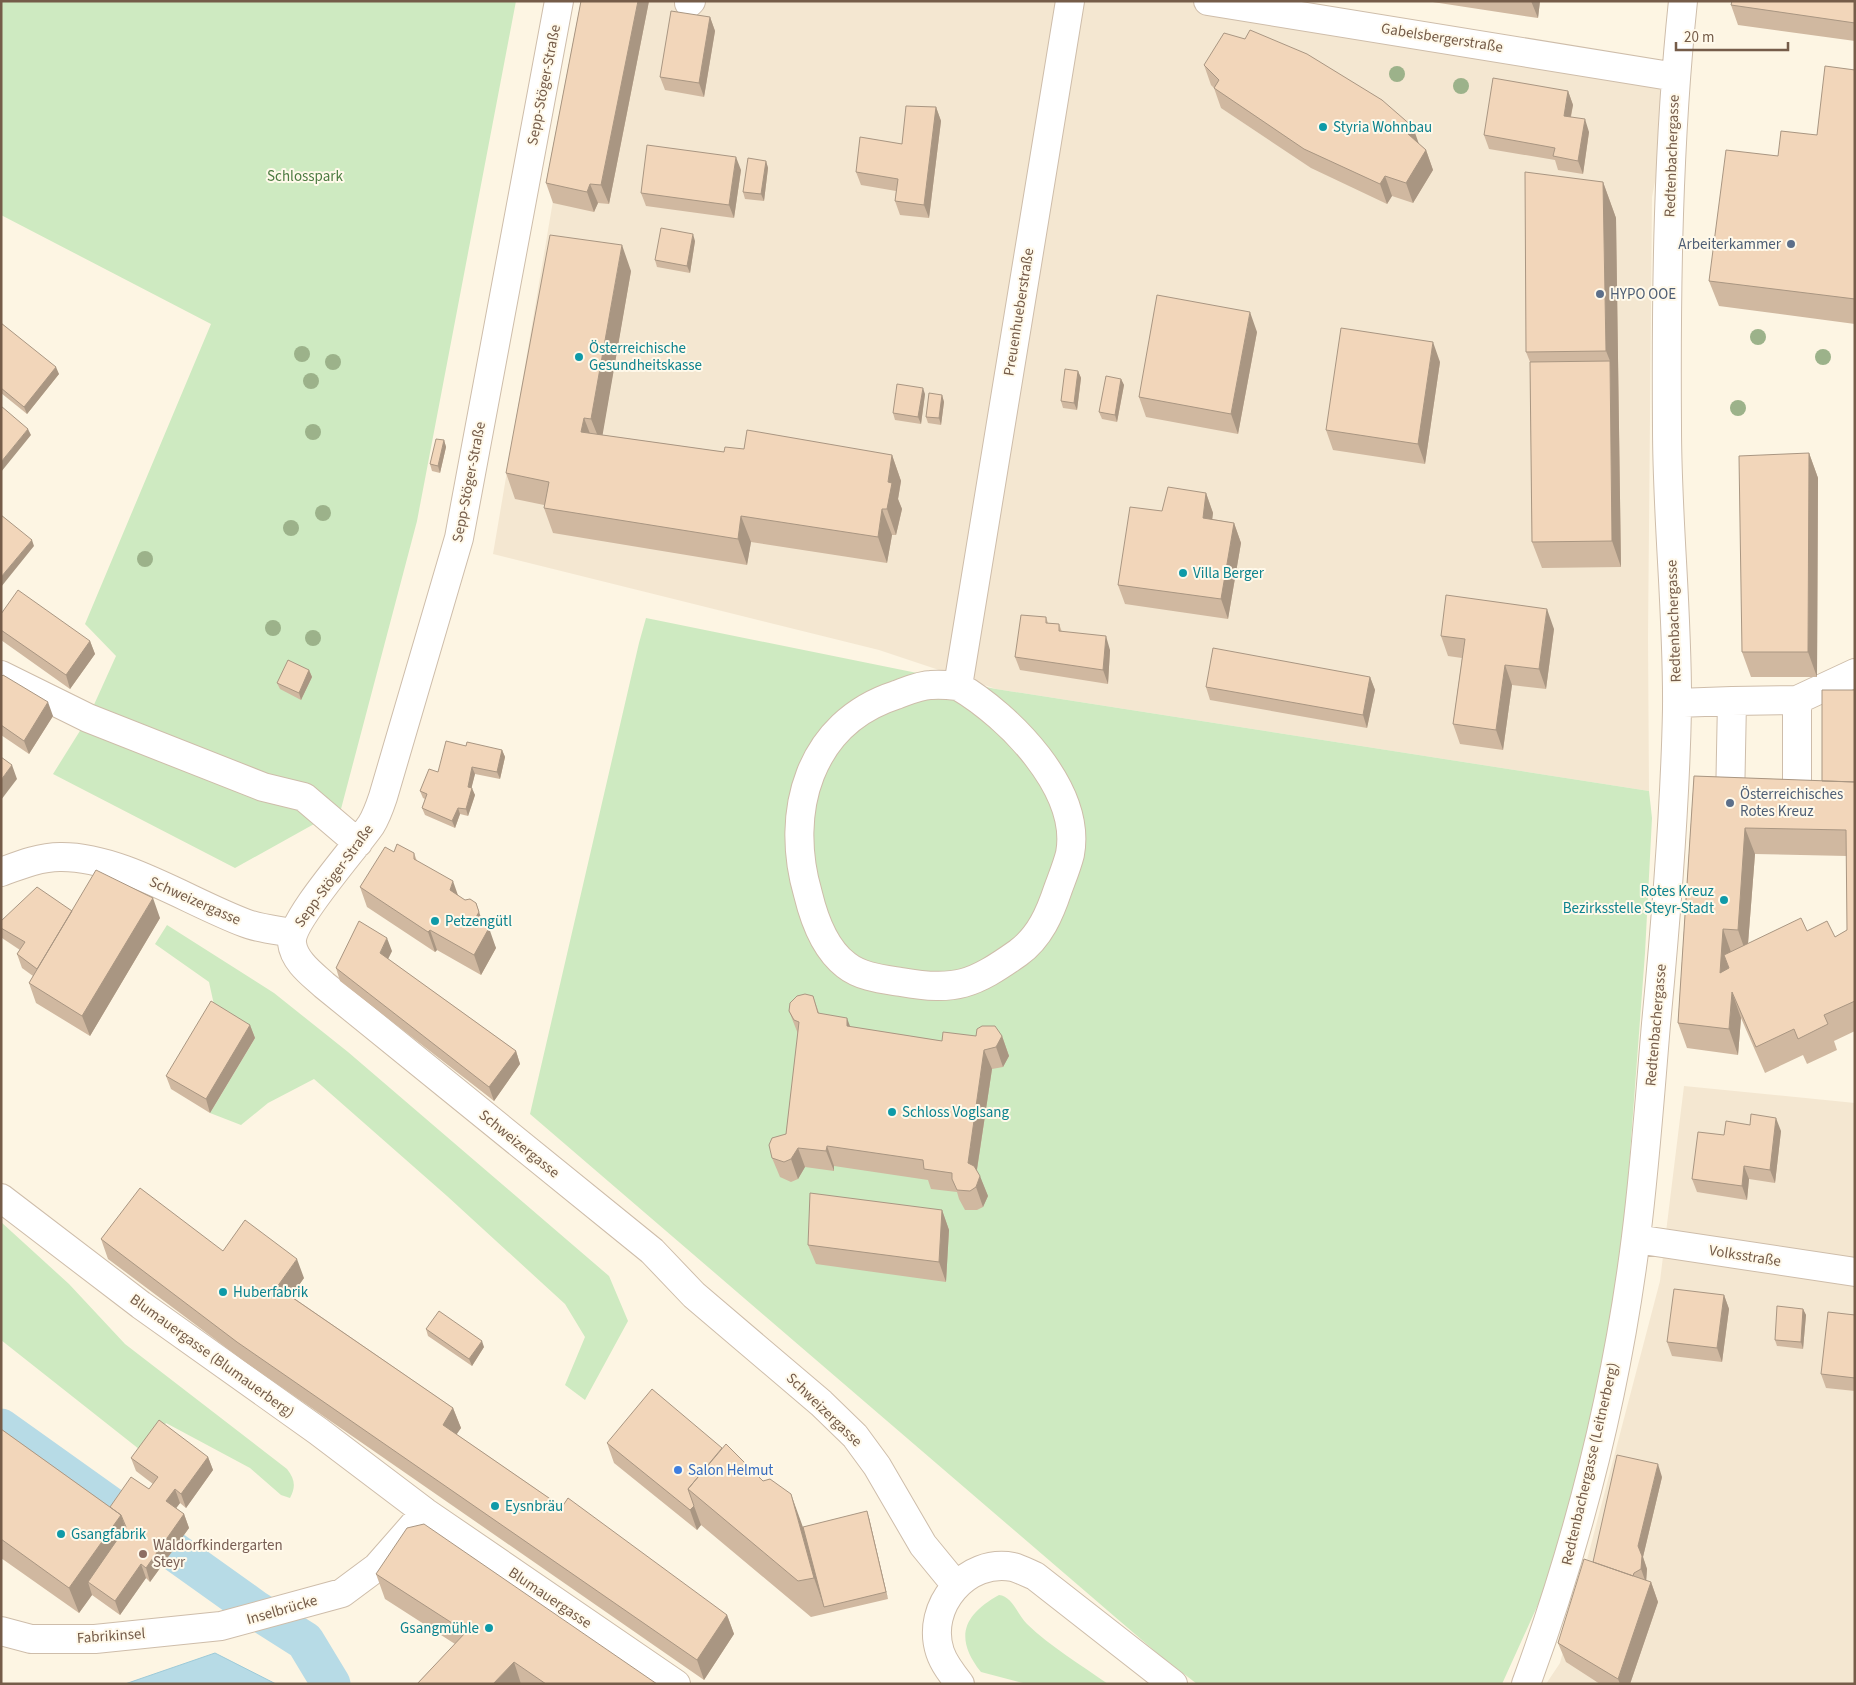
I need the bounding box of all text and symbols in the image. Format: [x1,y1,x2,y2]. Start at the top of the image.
street label: Gabelsbergerstraße [1380,18,1504,58]
scale bar [1676,20,1788,52]
street label: Sepp-Stöger-Straße [522,23,566,147]
text: 20 m [1684,27,1714,48]
street label: Redtenbachergasse [1659,94,1685,218]
place label: Styria Wohnbau [1333,117,1432,138]
marker: Styria Wohnbau [1317,121,1329,133]
park label: Schlosspark [267,166,343,187]
place label: Arbeiterkammer [1678,234,1782,255]
marker: Arbeiterkammer [1785,238,1797,250]
street label: Preuenhueberstraße [999,247,1039,377]
place label: HYPO OOE [1610,284,1676,305]
marker: HYPO OOE [1594,288,1606,300]
place label: Österreichische Gesundheitskasse [589,338,702,376]
marker: Österreichische Gesundheitskasse [573,351,585,363]
street label: Sepp-Stöger-Straße [447,420,491,544]
street label: Redtenbachergasse [1661,559,1687,683]
place label: Villa Berger [1193,563,1265,584]
marker: Villa Berger [1177,567,1189,579]
place label: Österreichisches Rotes Kreuz [1740,784,1843,822]
marker: Österreichisches Rotes Kreuz [1724,797,1736,809]
street label: Sepp-Stöger-Straße [289,820,379,932]
street label: Schweizergasse [146,871,244,931]
place label: Rotes Kreuz Bezirksstelle Steyr-Stadt [1563,881,1714,919]
marker: Rotes Kreuz Bezirksstelle Steyr-Stadt [1718,894,1730,906]
place label: Petzengütl [445,911,512,932]
marker: Petzengütl [429,915,441,927]
street label: Redtenbachergasse [1640,963,1672,1087]
place label: Schloss Voglsang [902,1102,1010,1123]
street label: Schweizergasse [474,1105,564,1183]
marker: Schloss Voglsang [886,1106,898,1118]
street label: Volksstraße [1707,1240,1783,1272]
place label: Huberfabrik [233,1282,309,1303]
marker: Huberfabrik [217,1286,229,1298]
street label: Blumauergasse (Blumauerberg) [125,1289,299,1423]
street label: Redtenbachergasse (Leitnerberg) [1556,1361,1624,1567]
street label: Schweizergasse [781,1368,867,1452]
place label: Salon Helmut [688,1460,773,1481]
marker: Salon Helmut [672,1464,684,1476]
place label: Eysnbräu [505,1496,563,1517]
marker: Eysnbräu [489,1500,501,1512]
place label: Gsangfabrik [71,1524,147,1545]
marker: Gsangfabrik [55,1528,67,1540]
place label: Waldorfkindergarten Steyr [153,1535,283,1573]
marker: Waldorfkindergarten Steyr [137,1548,149,1560]
street label: Blumauergasse [504,1562,596,1634]
street label: Inselbrücke [244,1590,320,1630]
place label: Gsangmühle [400,1618,479,1639]
marker: Gsangmühle [483,1622,495,1634]
street label: Fabrikinsel [76,1623,146,1649]

